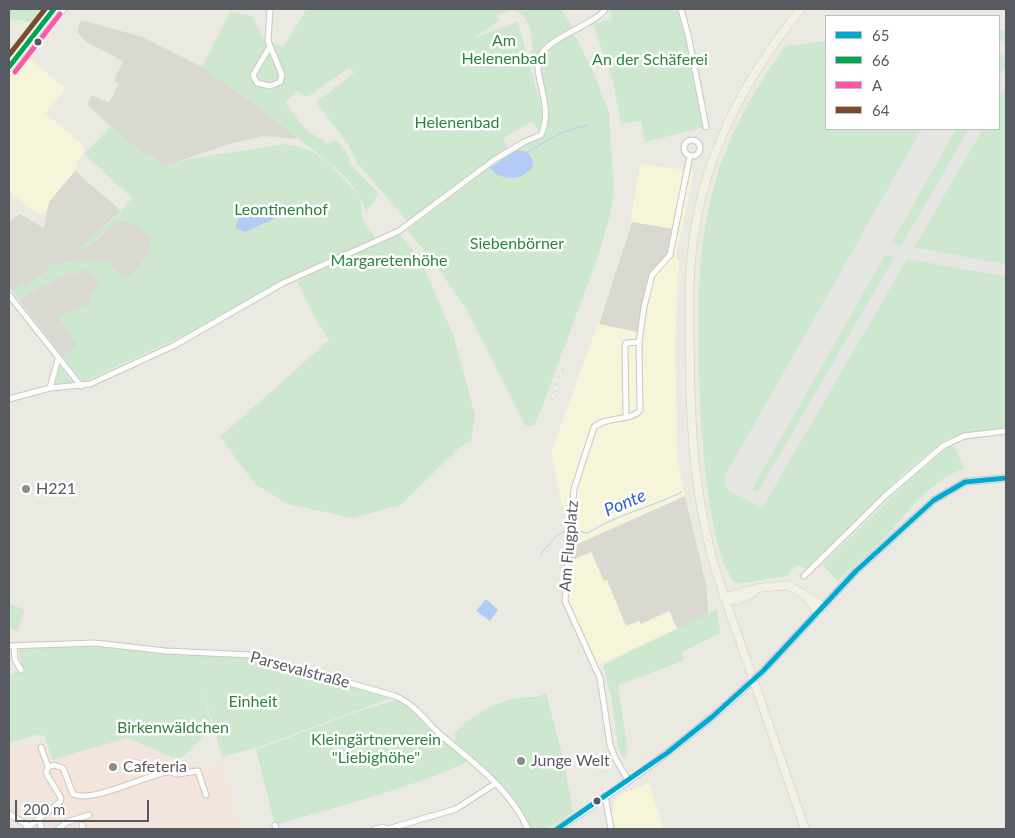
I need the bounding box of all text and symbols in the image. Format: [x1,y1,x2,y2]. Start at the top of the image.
legend [825,15,1000,130]
text: 65 [872,26,889,44]
park label: Am Helenenbad [462,31,546,69]
unlabelled marker [33,37,43,47]
park label: An der Schäferei [592,50,708,70]
text: 66 [872,51,889,69]
text: A [872,76,882,94]
text: 64 [872,101,889,119]
park label: Helenenbad [415,113,499,133]
park label: Leontinenhof [234,200,328,220]
park label: Siebenbörner [470,234,564,254]
park label: Margaretenhöhe [331,251,447,271]
place label: H221 [36,479,76,499]
marker: H221 [20,483,32,495]
water label: Ponte [601,485,649,521]
street label: Am Flugplatz [555,500,583,592]
street label: Parsevalstraße [248,648,352,692]
park label: Einheit [229,692,277,712]
park label: Birkenwäldchen [117,718,229,738]
park label: Kleingärtnerverein "Liebighöhe" [311,730,441,768]
place label: Junge Welt [531,751,610,771]
marker: Junge Welt [515,755,527,767]
place label: Cafeteria [123,757,187,777]
marker: Cafeteria [107,761,119,773]
scale bar [18,790,151,822]
unlabelled marker [592,796,602,806]
text: 200 m [23,800,65,818]

